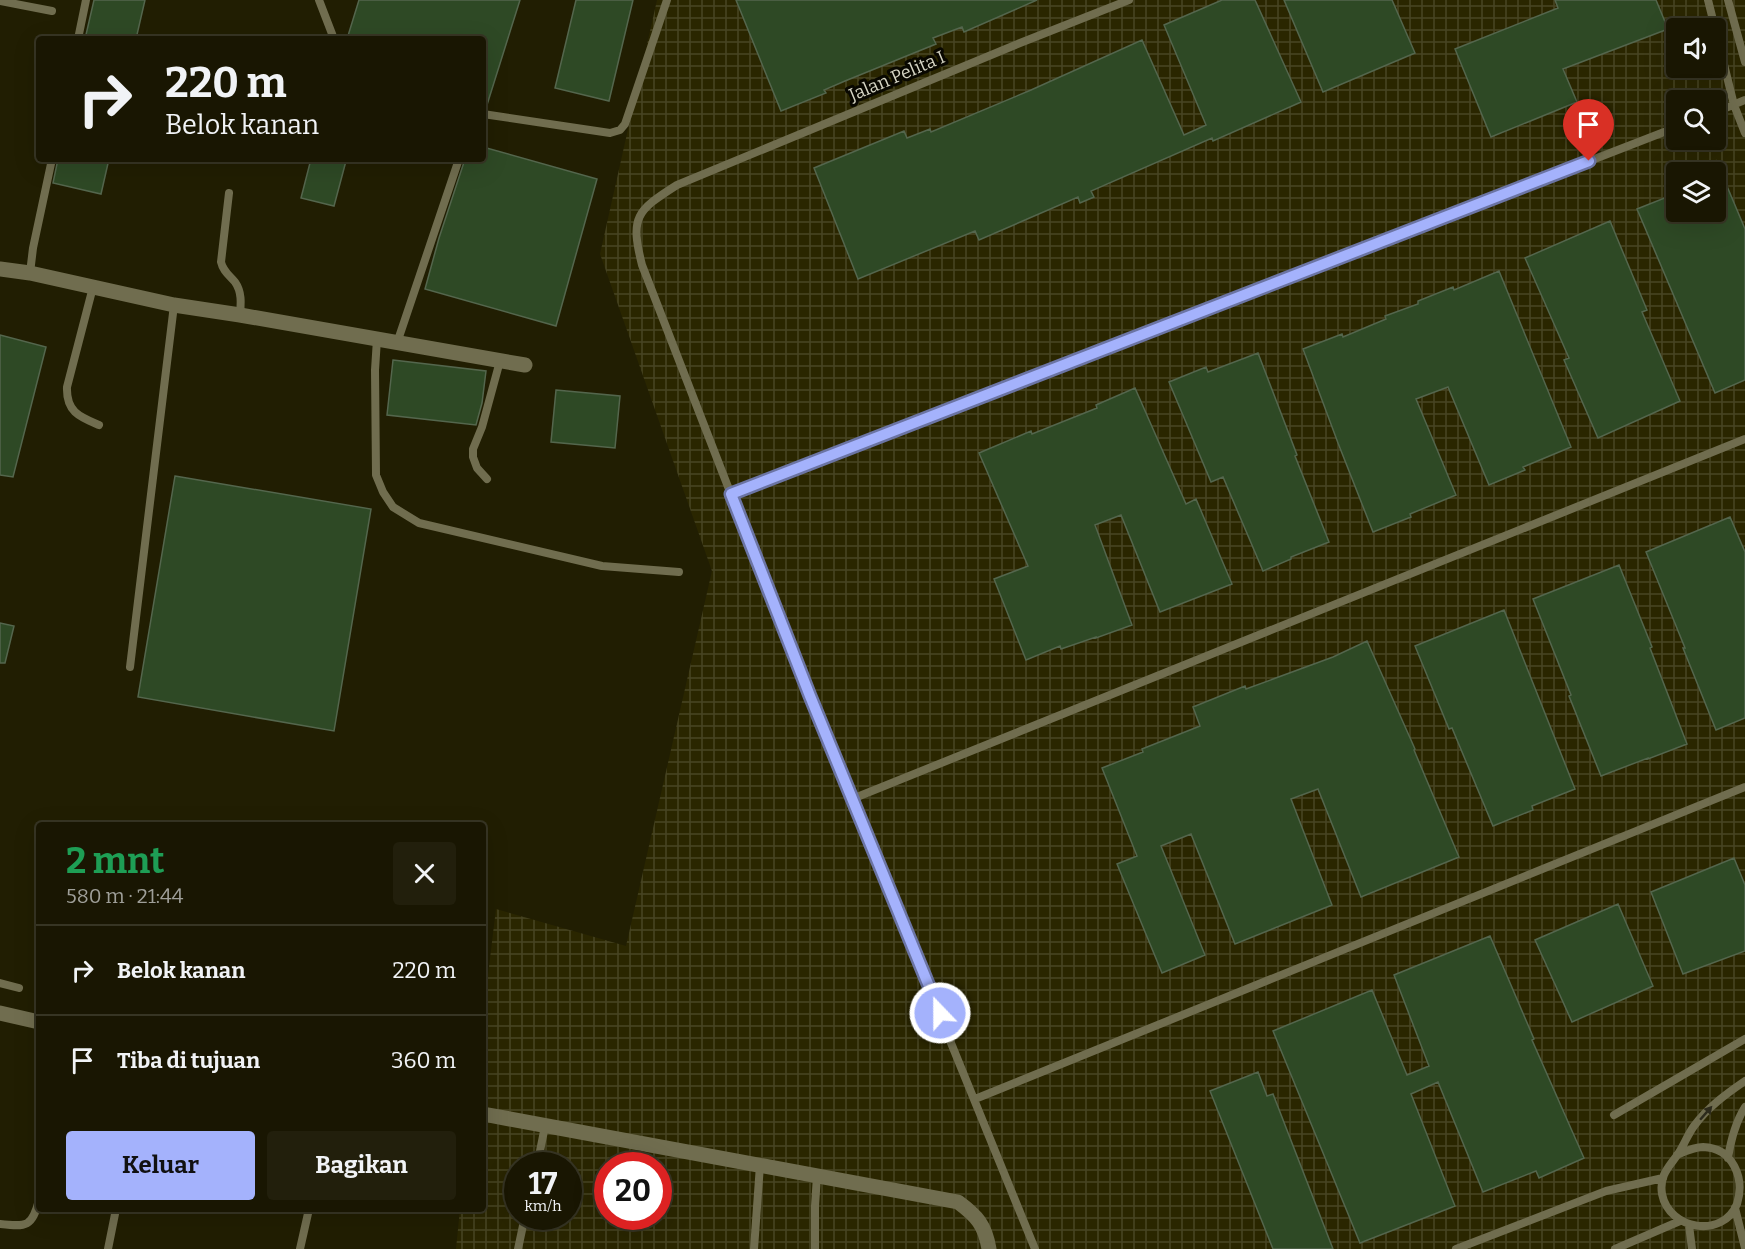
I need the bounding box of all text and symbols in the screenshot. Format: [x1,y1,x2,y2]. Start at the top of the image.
map controls [1666,18,1726,222]
button: sound [1666,18,1726,78]
street label: Jalan Pelita I [845,46,948,106]
text: 220 m [165,58,287,108]
icon: right [66,60,144,138]
button: search [1666,90,1726,150]
pin [1563,99,1614,161]
icon: arrive [1572,108,1605,141]
text: Belok kanan [165,109,319,141]
button: layers [1666,162,1726,222]
text: 2 mnt [66,839,165,883]
button: close [393,842,456,905]
text: 580 m · 21:44 [66,884,184,908]
icon: right [66,954,99,987]
text: Belok kanan [117,957,245,984]
text: 220 m [393,957,456,984]
position arrow [908,981,972,1045]
icon: arrive [66,1044,99,1077]
text: Tiba di tujuan [117,1047,260,1074]
text: 360 m [391,1047,456,1074]
one-way arrow [1699,1106,1712,1121]
button: Keluar [66,1131,255,1200]
button: Bagikan [267,1131,456,1200]
speed limit sign: 20 [594,1152,672,1230]
text: 17 [529,1166,557,1202]
text: km/h [524,1197,562,1215]

